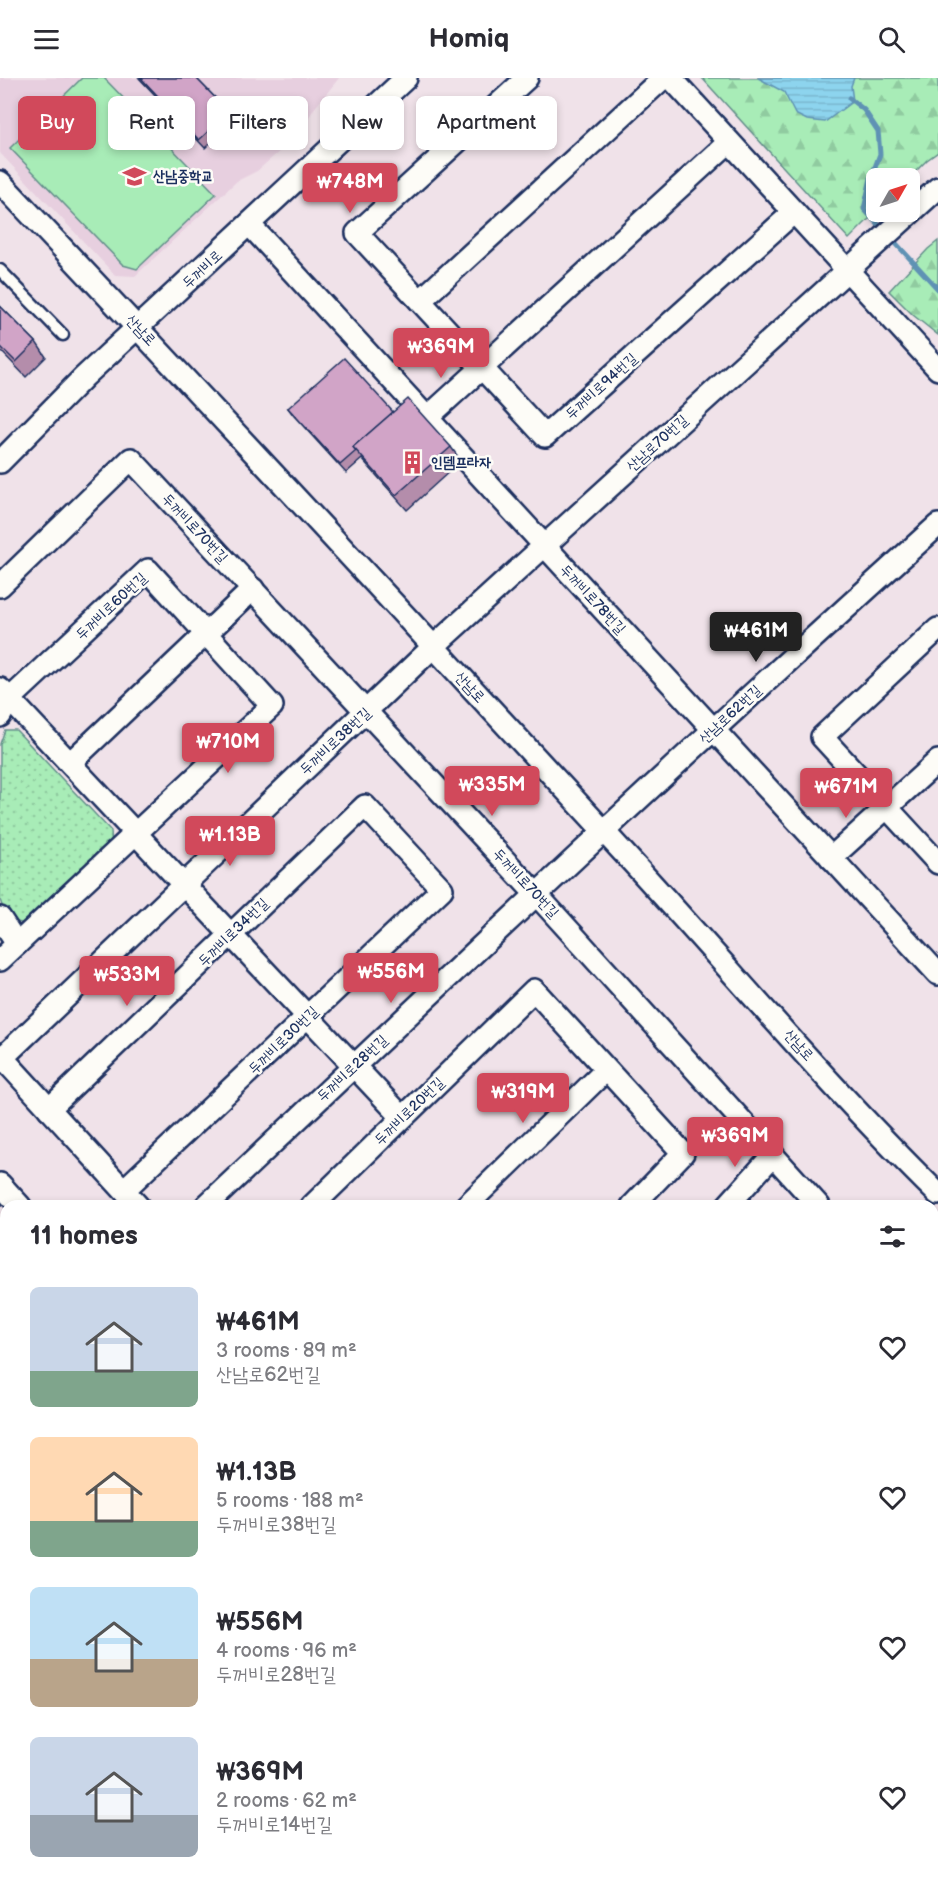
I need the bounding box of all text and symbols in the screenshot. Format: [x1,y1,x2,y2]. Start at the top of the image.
icon: menu [30,23,63,56]
text: Homiq [429,23,509,55]
icon: search [875,23,908,56]
chip: Buy [18,96,96,150]
chip: Rent [108,96,195,150]
chip: Filters [207,96,308,150]
chip: New [320,96,404,150]
chip: Apartment [416,96,557,150]
school or university icon: 산남중학교 [122,163,148,189]
pin: ₩748M [308,163,392,214]
place label: 산남중학교 [153,167,213,186]
north arrow [866,168,920,222]
map controls [866,168,920,222]
text: ₩748M [317,170,383,194]
street label: 두꺼비로 [178,246,226,293]
street label: 산남로 [121,311,160,350]
pin: ₩369M [399,328,483,379]
text: ₩369M [407,335,475,359]
street label: 두꺼비로94번길 [561,349,641,424]
street label: 산남로70번길 [623,411,692,476]
building icon: 인뎀프라자 [400,449,426,475]
place label: 인뎀프라자 [431,453,491,472]
street label: 두꺼비로70번길 [157,489,232,567]
street label: 두꺼비로78번길 [555,560,630,638]
street label: 두꺼비로60번길 [72,569,151,644]
pin: ₩461M [714,612,798,663]
text: ₩461M [724,619,788,643]
street label: 산남로 [450,668,489,707]
street label: 산남로62번길 [695,681,765,748]
street label: 두꺼비로38번길 [296,704,375,779]
pin: ₩710M [186,723,270,774]
text: ₩710M [196,730,260,754]
pin: ₩335M [450,766,534,817]
pin: ₩671M [804,768,888,819]
text: ₩335M [458,773,526,797]
text: ₩671M [814,775,878,799]
pin: ₩1.13B [181,816,279,867]
text: ₩1.13B [199,823,261,847]
street label: 두꺼비로70번길 [488,844,563,922]
street label: 두꺼비로34번길 [194,894,273,971]
pin: ₩556M [349,953,433,1004]
pin: ₩533M [85,956,169,1007]
text: ₩556M [357,960,425,984]
text: ₩533M [93,963,161,987]
street label: 두꺼비로30번길 [244,1002,322,1079]
street label: 산남로 [779,1026,818,1065]
street label: 두꺼비로28번길 [313,1031,392,1106]
street label: 두꺼비로20번길 [370,1073,448,1149]
pin: ₩319M [481,1073,565,1124]
text: ₩319M [491,1080,555,1104]
pin: ₩369M [693,1117,777,1168]
text: ₩369M [701,1124,769,1148]
icon: filters [876,1220,909,1253]
text: 11 homes [30,1221,138,1252]
text: ₩461M [216,1307,300,1338]
icon: home [78,1311,150,1383]
icon: heart [876,1331,909,1364]
text: 3 rooms · 89 m² [216,1339,357,1363]
text: 산남로62번길 [216,1363,321,1387]
text: ₩1.13B [216,1457,296,1488]
icon: home [78,1461,150,1533]
icon: heart [876,1481,909,1514]
text: 5 rooms · 188 m² [216,1489,364,1513]
text: 두꺼비로38번길 [216,1513,337,1537]
text: ₩556M [216,1607,304,1638]
icon: home [78,1611,150,1683]
icon: heart [876,1631,909,1664]
text: 4 rooms · 96 m² [216,1639,357,1663]
text: 두꺼비로28번길 [216,1663,336,1687]
text: ₩369M [216,1757,304,1788]
icon: home [78,1761,150,1833]
icon: heart [876,1781,909,1814]
text: 2 rooms · 62 m² [216,1789,357,1813]
text: 두꺼비로14번길 [216,1813,333,1837]

